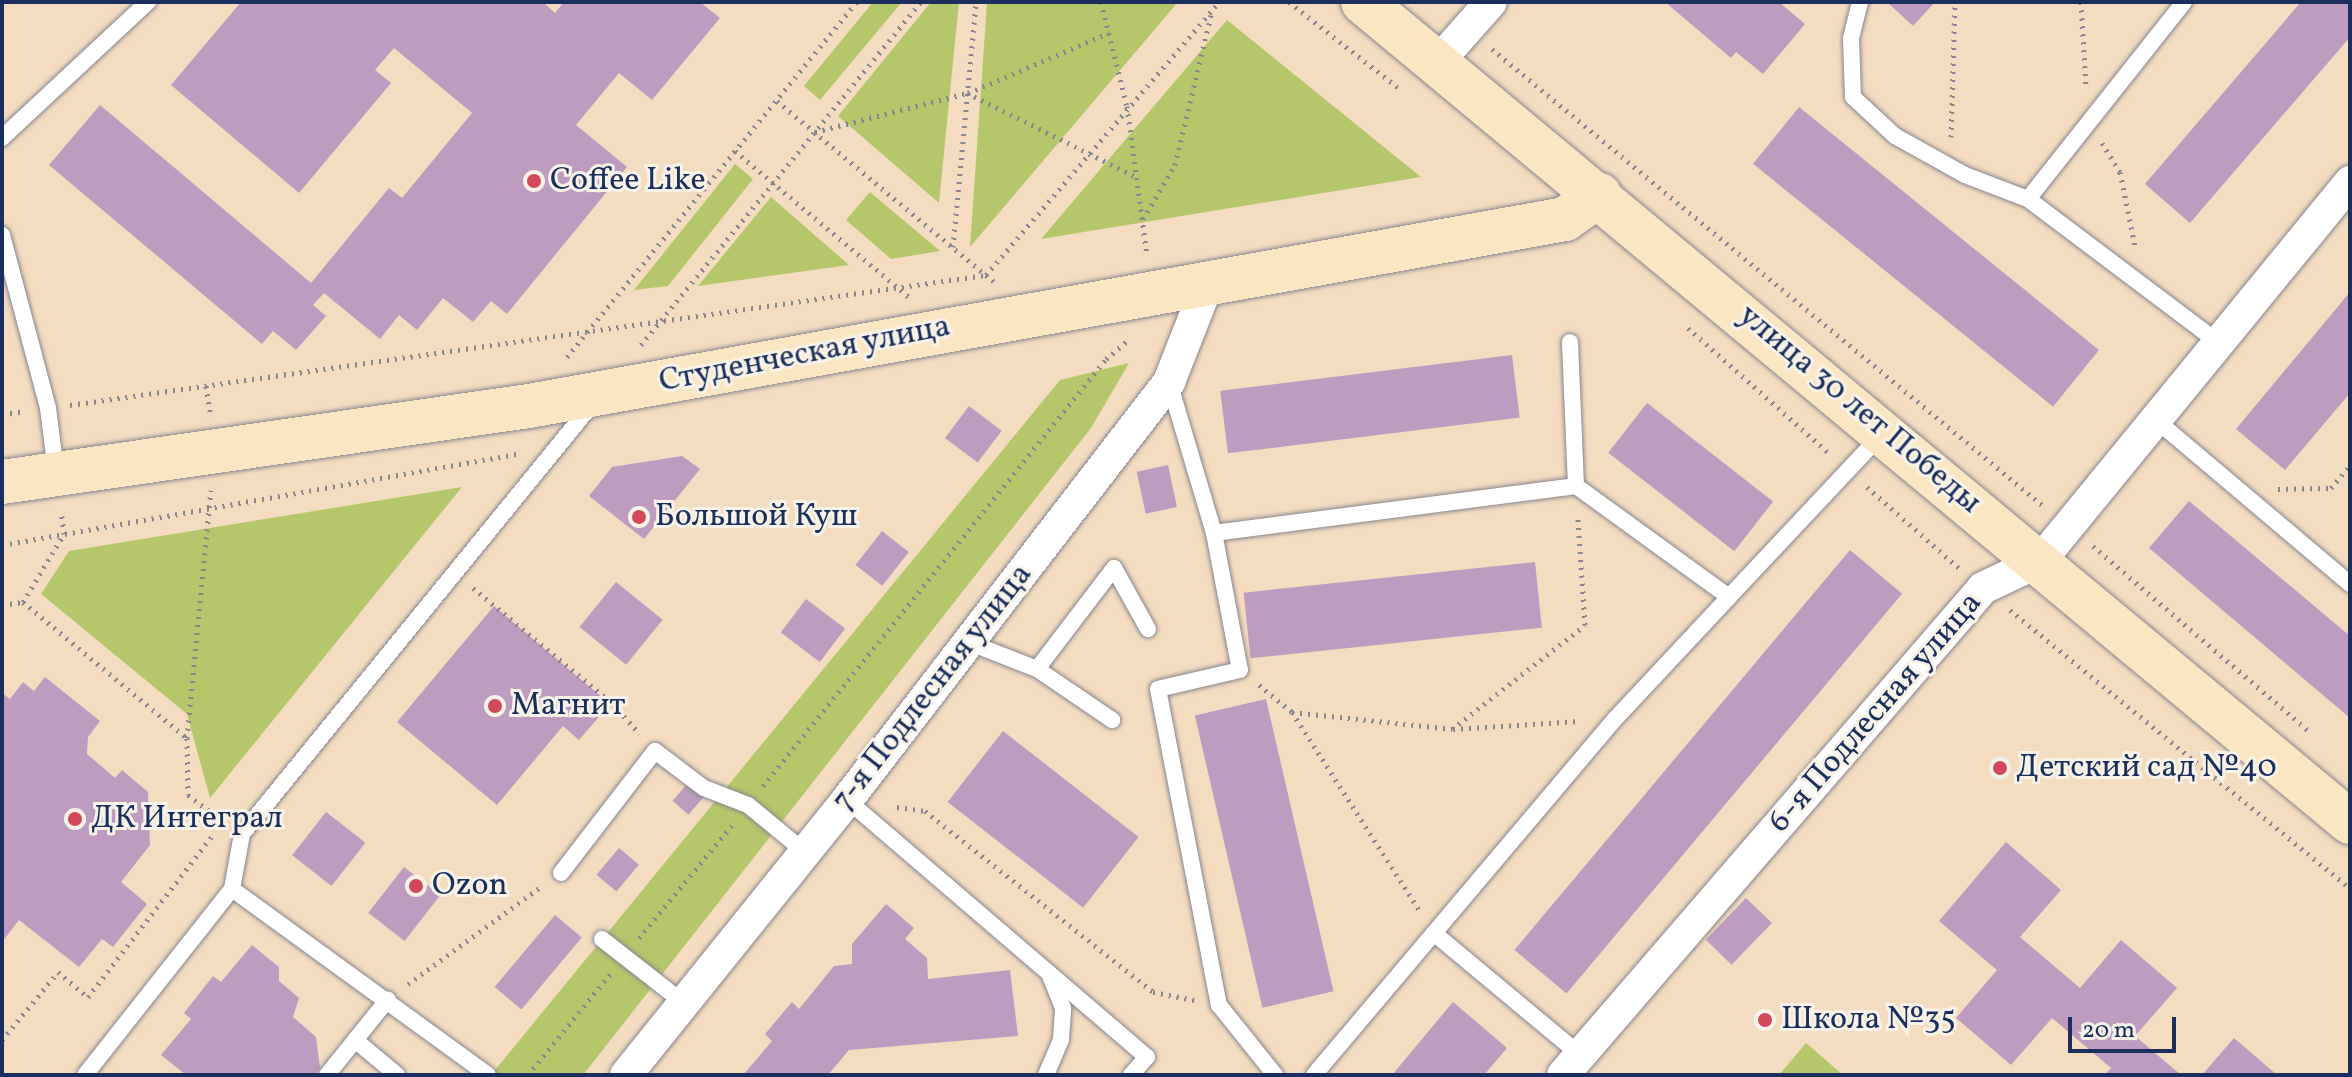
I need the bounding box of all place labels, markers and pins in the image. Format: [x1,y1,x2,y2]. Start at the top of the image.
place label: Coffee Like [550,162,706,200]
marker: Coffee Like [525,172,543,190]
place label: Большой Куш [655,498,858,536]
marker: Большой Куш [630,508,648,526]
place label: Магнит [511,687,626,725]
marker: Магнит [486,697,504,715]
place label: Детский сад №40 [2016,749,2277,787]
marker: Детский сад №40 [1991,759,2009,777]
place label: ДК Интеграл [91,800,283,838]
marker: ДК Интеграл [66,810,84,828]
place label: Ozon [432,867,508,905]
marker: Ozon [407,877,425,895]
place label: Школа №35 [1781,1001,1956,1039]
marker: Школа №35 [1756,1011,1774,1029]

